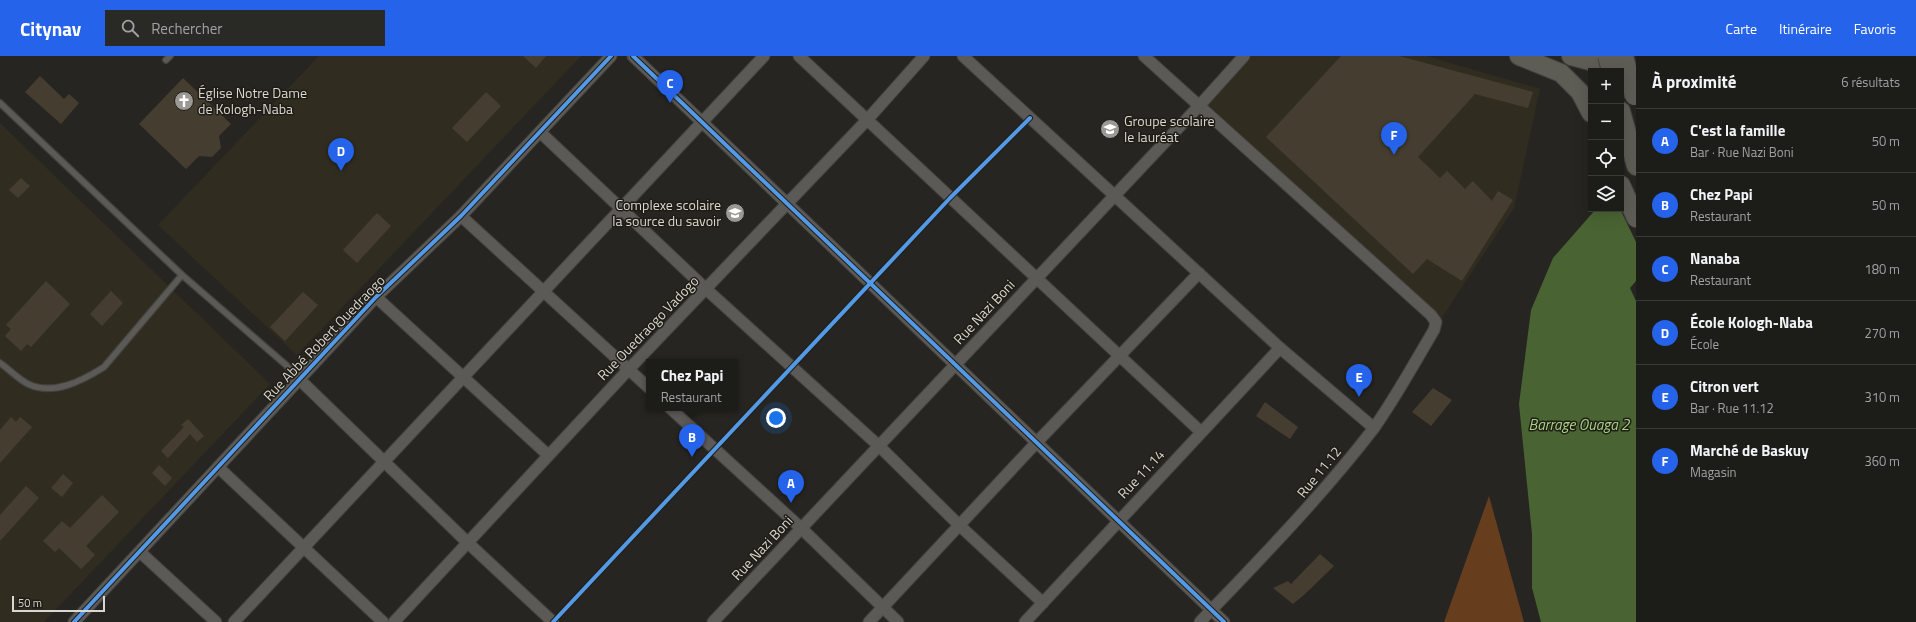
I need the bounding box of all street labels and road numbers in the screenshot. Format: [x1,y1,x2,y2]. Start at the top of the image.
street label: Rue Abbé Robert Ouedraogo [258,270,389,405]
street label: Rue Ouedraogo Vadogo [592,271,703,385]
street label: Rue Nazi Boni [948,275,1019,349]
street label: Rue 11.12 [1291,442,1346,502]
street label: Rue 11.14 [1112,444,1169,503]
street label: Rue Nazi Boni [726,511,797,585]

